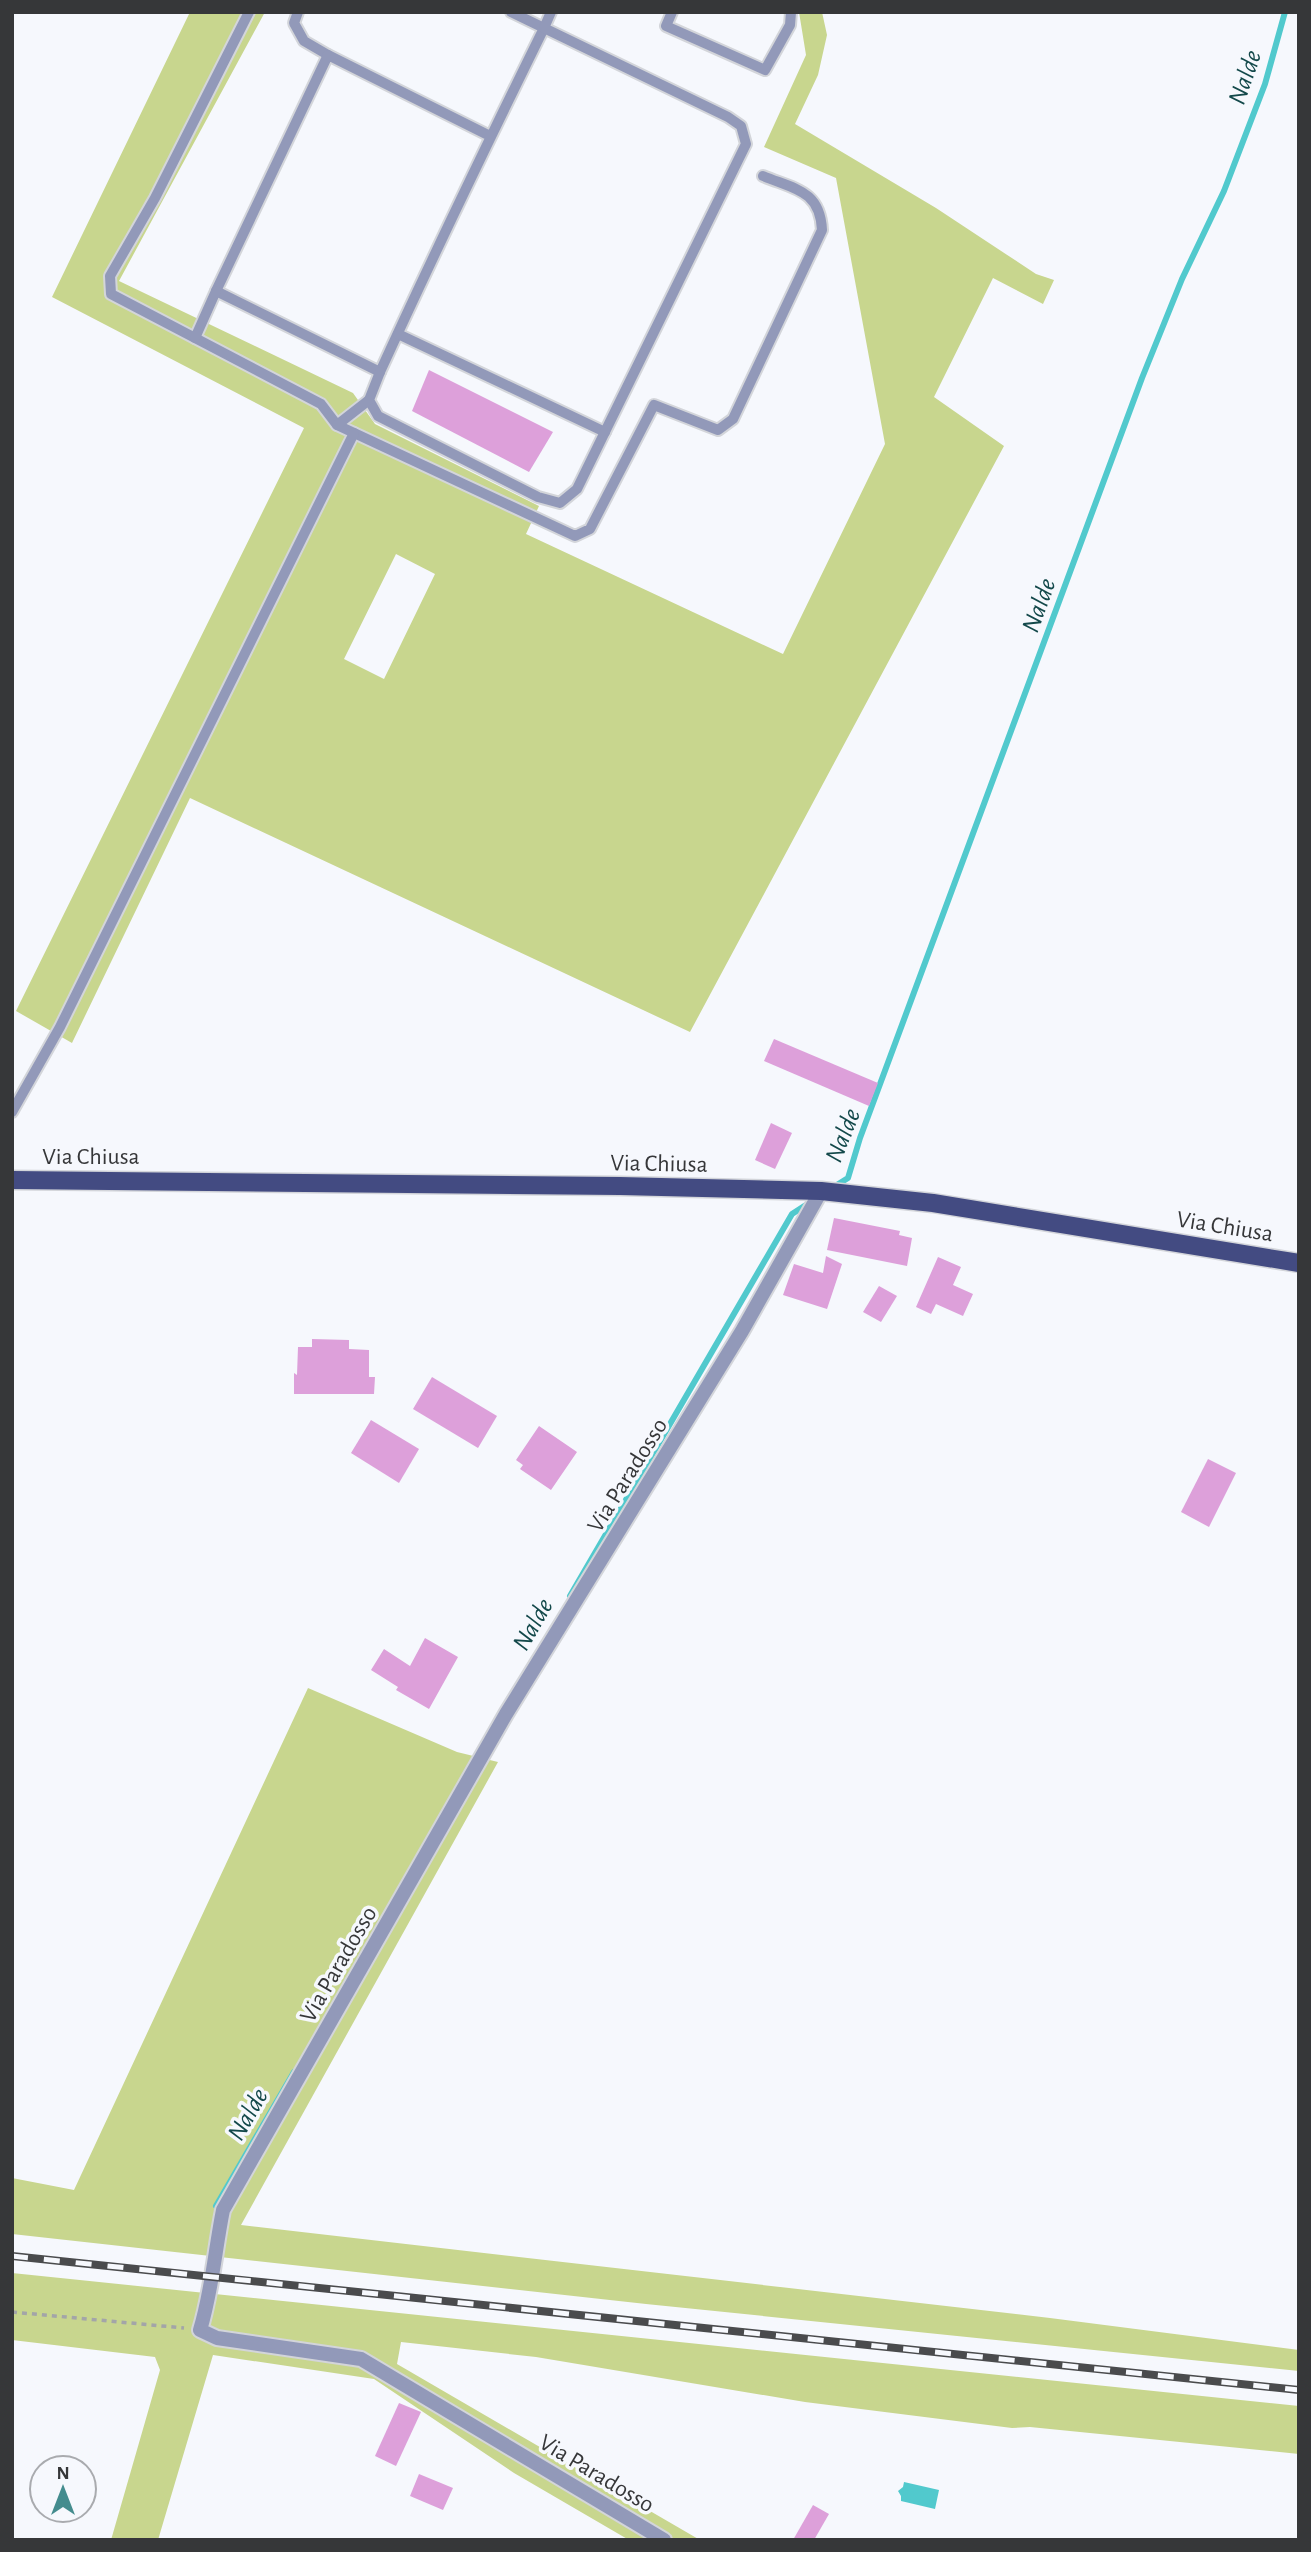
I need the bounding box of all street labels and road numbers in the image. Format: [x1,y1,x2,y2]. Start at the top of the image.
street label: Via Chiusa [42,1145,140,1169]
street label: Via Chiusa [610,1151,708,1177]
street label: Via Chiusa [1175,1208,1275,1246]
street label: Via Paradosso [583,1414,672,1537]
street label: Via Paradosso [296,1902,382,2027]
street label: Via Paradosso [535,2430,658,2517]

